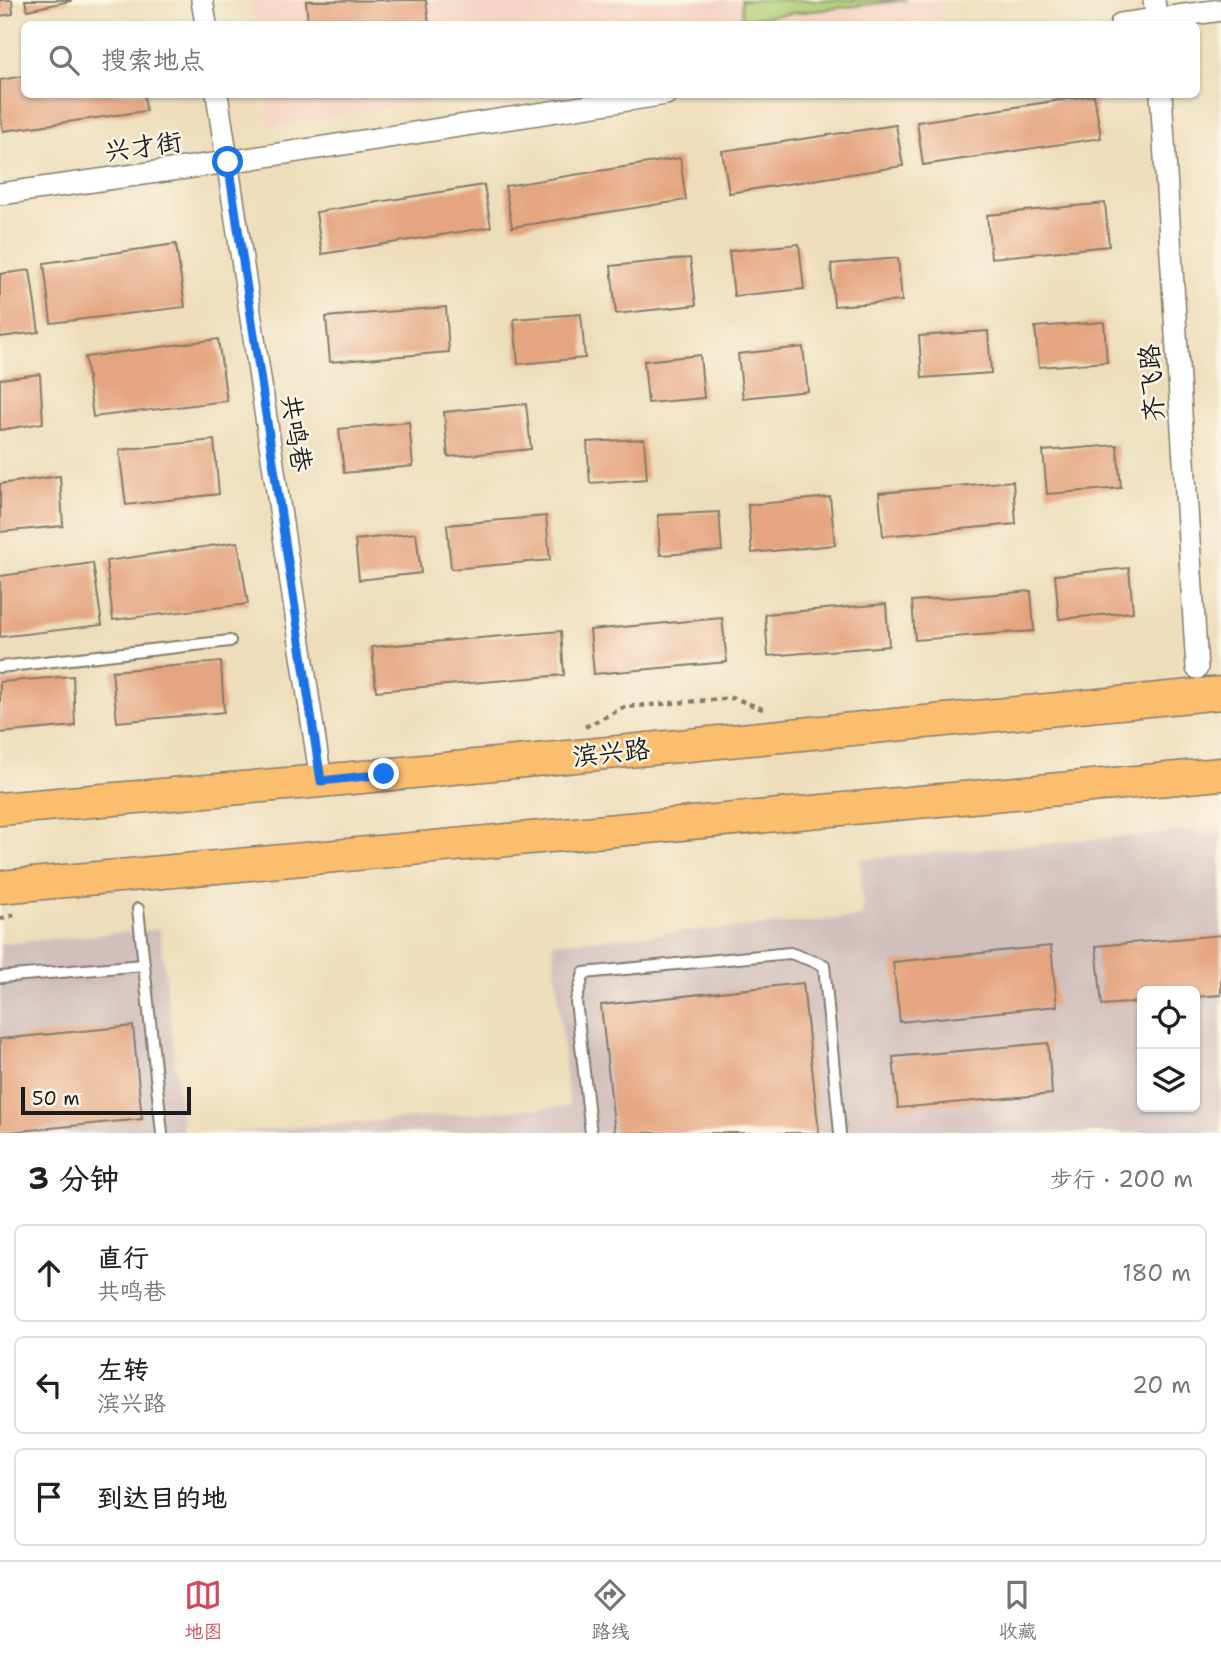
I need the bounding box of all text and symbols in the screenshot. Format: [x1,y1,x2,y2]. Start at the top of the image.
search box [21,21,1200,98]
icon: search [45,41,83,79]
text: 搜索地点 [101,42,205,77]
street label: 兴才街 [102,123,184,169]
route start [212,146,243,177]
street label: 齐飞路 [1131,343,1171,423]
street label: 共鸣巷 [274,392,320,474]
street label: 滨兴路 [570,731,652,773]
route end [368,758,399,789]
map controls [1137,986,1200,1112]
button: locate [1137,986,1200,1049]
button: layers [1137,1049,1200,1112]
scale bar [21,1084,191,1116]
text: 50 m [32,1086,80,1111]
text: 3 分钟 [28,1158,119,1199]
text: 步行 · 200 m [1050,1164,1193,1194]
text: 直行 [97,1240,149,1275]
icon: ahead [30,1254,68,1292]
text: 180 m [1122,1258,1191,1288]
text: 共鸣巷 [97,1276,166,1306]
text: 左转 [97,1352,149,1387]
icon: left [30,1366,68,1404]
text: 20 m [1132,1370,1191,1400]
text: 滨兴路 [97,1388,166,1418]
icon: arrive [30,1478,68,1516]
text: 到达目的地 [97,1480,227,1515]
tab: 地图 [184,1576,223,1644]
tab: 路线 [591,1576,630,1644]
tab: 收藏 [998,1576,1037,1644]

